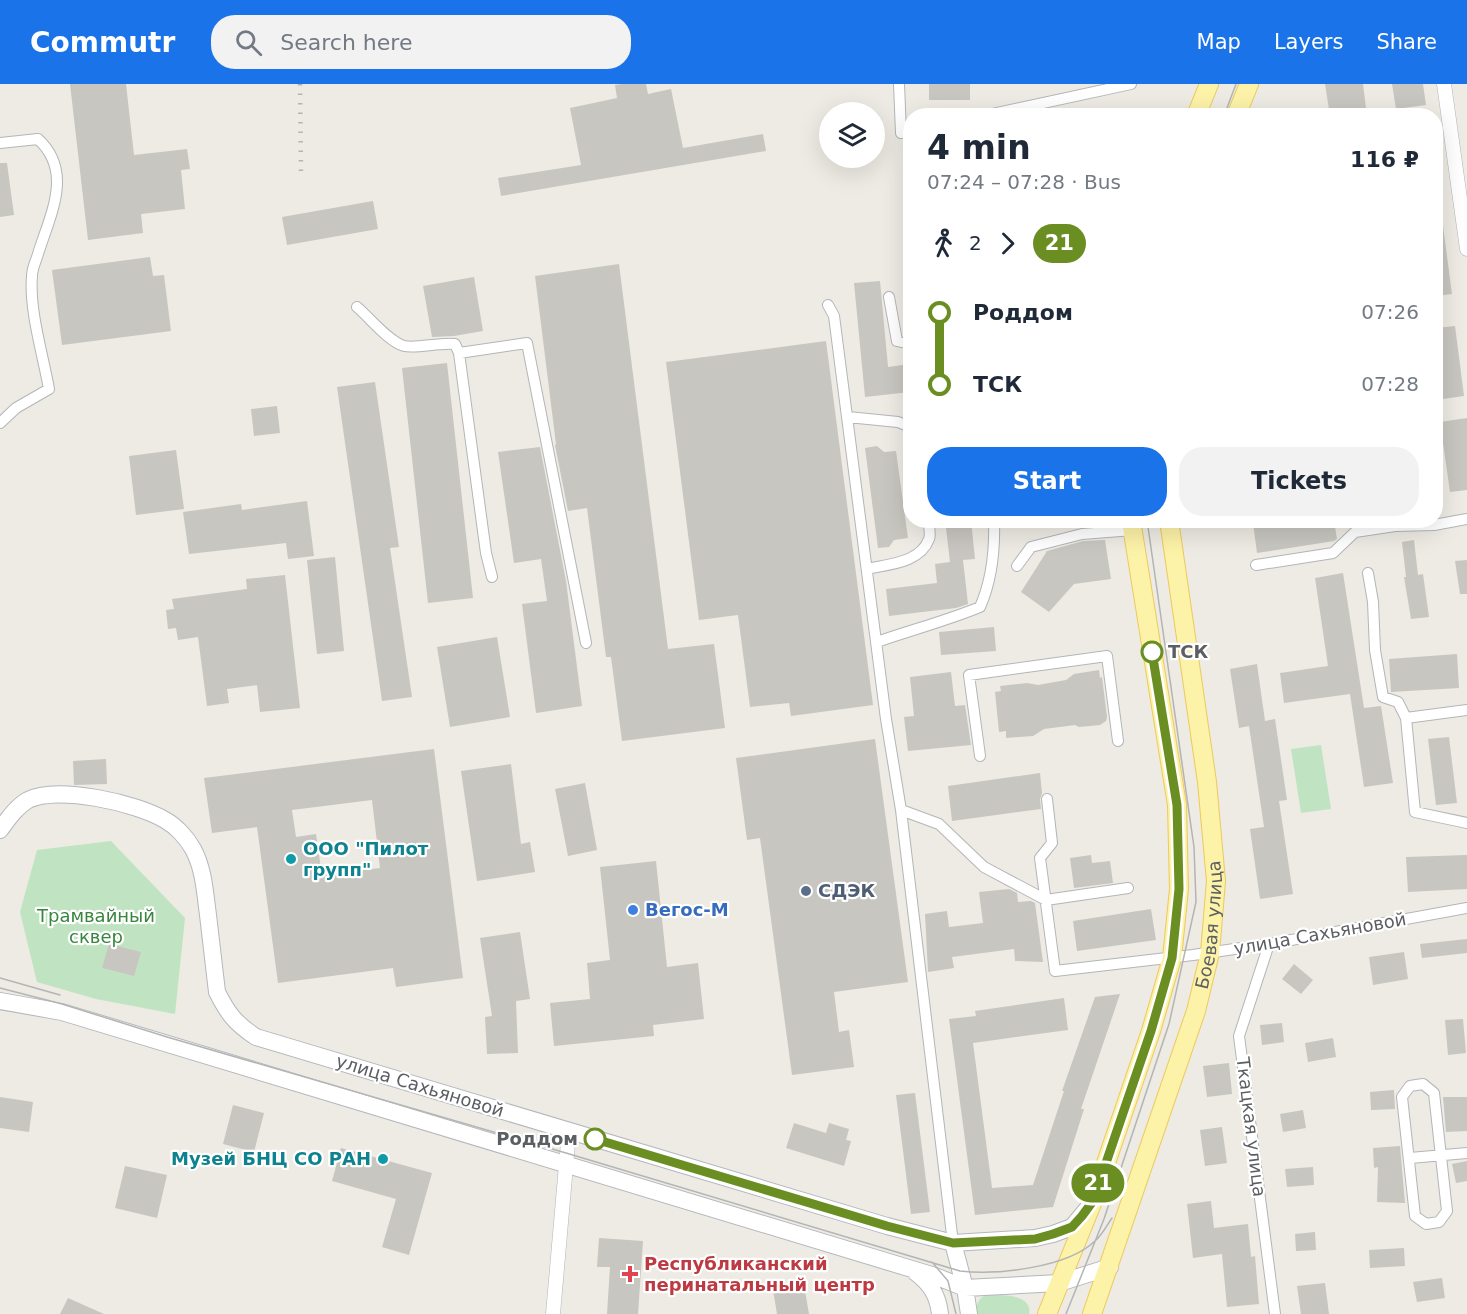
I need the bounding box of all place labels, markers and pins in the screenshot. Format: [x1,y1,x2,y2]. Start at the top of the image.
marker: ТСК [1141,641,1163,663]
place label: ТСК [1168,641,1208,662]
place label: ООО "Пилот групп" [303,838,429,880]
marker: ООО "Пилот групп" [284,852,298,866]
place label: СДЭК [818,880,875,901]
marker: СДЭК [799,884,813,898]
place label: Вегос-М [645,899,729,920]
marker: Вегос-М [626,903,640,917]
place label: Роддом [496,1128,578,1149]
marker: Роддом [584,1128,606,1150]
place label: Музей БНЦ СО РАН [171,1148,371,1169]
marker: Музей БНЦ СО РАН [376,1152,390,1166]
place label: Республиканский перинатальный центр [644,1253,875,1295]
marker: Республиканский перинатальный центр [621,1265,639,1283]

